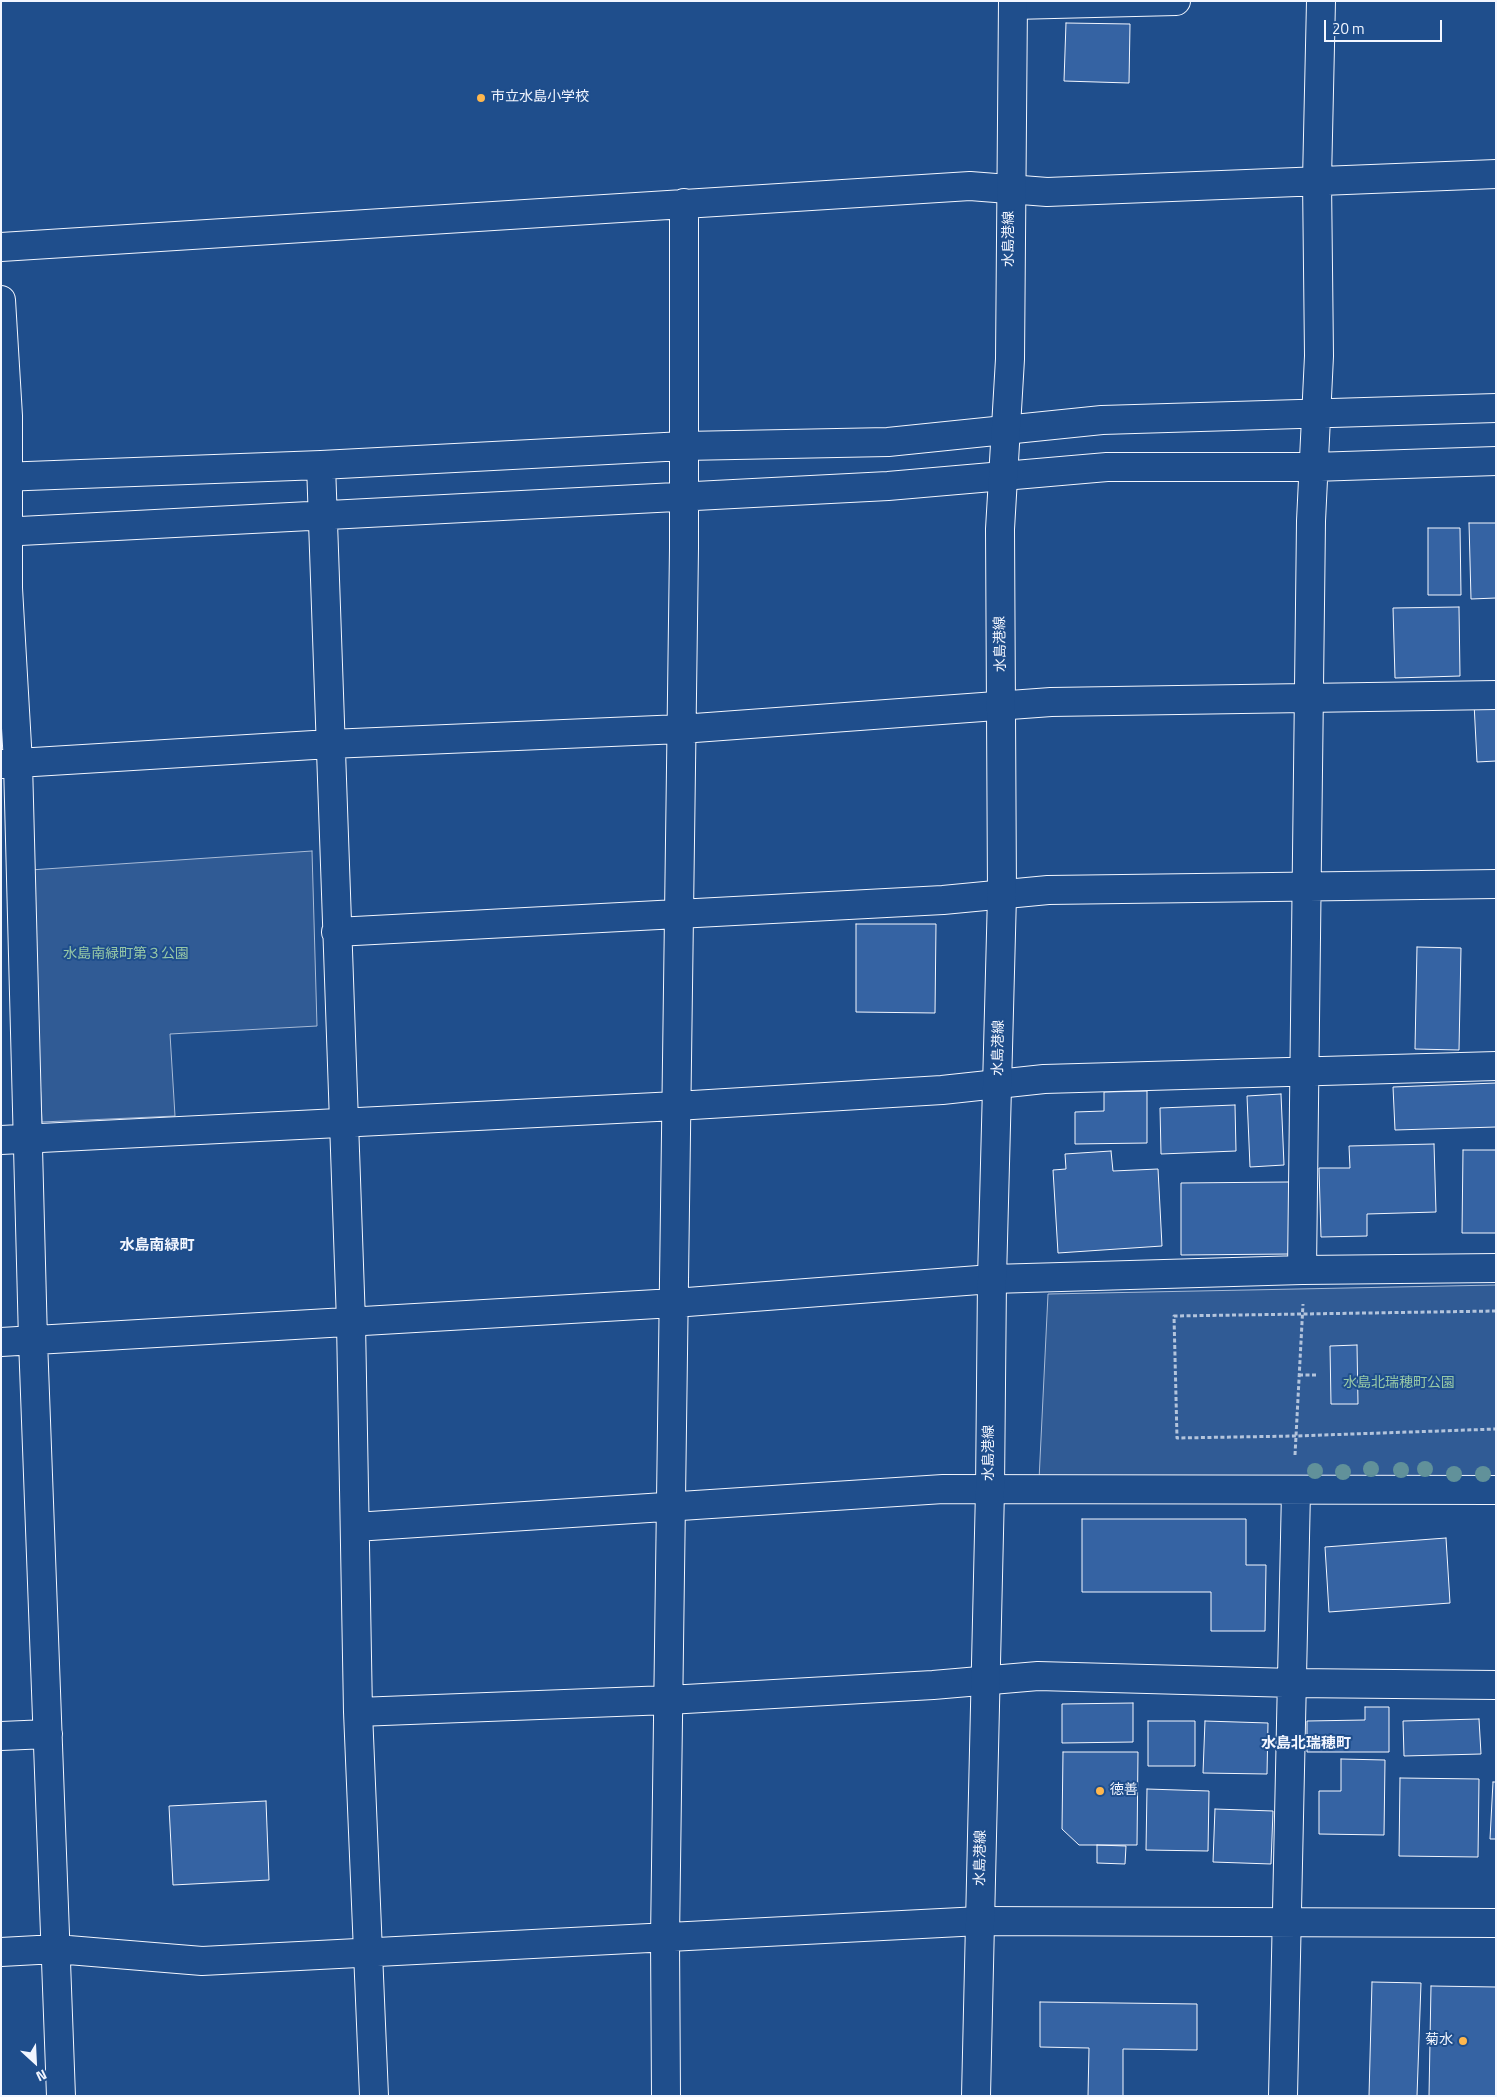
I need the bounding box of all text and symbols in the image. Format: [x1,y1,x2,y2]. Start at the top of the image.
scale bar [1327,10,1444,42]
text: 20 m [1332,17,1365,40]
place label: 市立水島小学校 [491,90,589,106]
marker: 市立水島小学校 [475,92,487,104]
street label: 水島港線 [1002,211,1018,267]
street label: 水島港線 [992,616,1010,672]
park label: 水島南緑町第３公園 [63,947,189,963]
street label: 水島港線 [990,1020,1008,1076]
district label: 水島南緑町 [120,1237,194,1255]
park label: 水島北瑞穂町公園 [1343,1376,1455,1392]
street label: 水島港線 [982,1425,998,1481]
district label: 水島北瑞穂町 [1261,1735,1351,1753]
place label: 徳善 [1110,1783,1138,1799]
marker: 徳善 [1094,1785,1106,1797]
street label: 水島港線 [972,1830,990,1886]
place label: 菊水 [1425,2033,1453,2049]
marker: 菊水 [1457,2035,1469,2047]
north arrow [10,2037,60,2087]
text: N [33,2064,50,2088]

